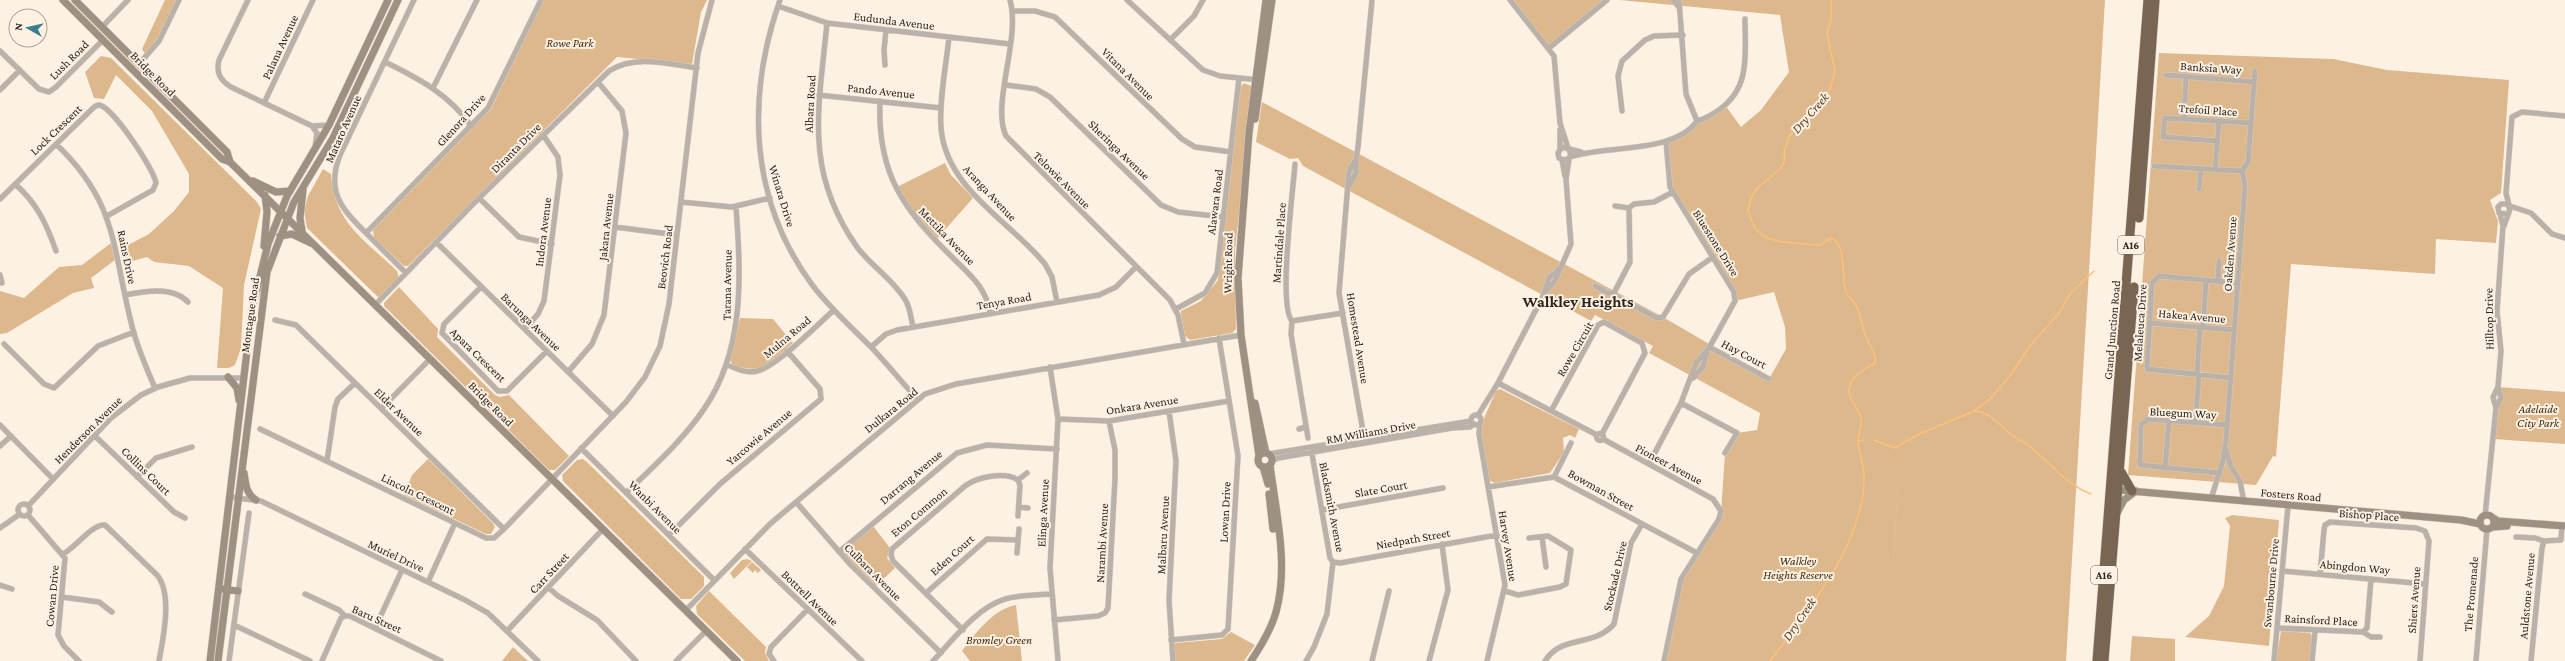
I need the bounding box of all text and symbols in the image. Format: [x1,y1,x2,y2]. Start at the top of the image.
north arrow [8,8,48,48]
street label: Eudunda Avenue [853,9,935,33]
street label: Palana Avenue [259,12,301,82]
text: N [12,22,25,31]
park label: Rowe Park [547,36,594,50]
street label: Lush Road [46,37,92,83]
street label: Vitana Avenue [1099,45,1157,103]
street label: Bridge Road [128,49,179,100]
street label: Banksia Way [2180,59,2243,77]
street label: Albara Road [801,74,819,133]
street label: Pando Avenue [847,80,915,102]
water label: Dry Creek [1788,89,1833,136]
street label: Glenora Drive [434,91,488,149]
street label: Mataro Avenue [322,93,364,165]
street label: Lock Crescent [27,101,86,158]
street label: Trefoil Place [2178,101,2238,119]
street label: Sheringa Avenue [1085,117,1153,183]
street label: Diranta Drive [488,120,544,176]
street label: Telowie Avenue [1030,148,1094,212]
street label: Aranga Avenue [960,162,1020,224]
street label: Winara Drive [766,163,798,229]
street label: Alawara Road [1204,168,1226,236]
street label: Jakara Avenue [595,193,616,262]
street label: Indora Avenue [532,197,554,267]
street label: Martindale Place [1269,202,1289,284]
street label: Mettika Avenue [916,204,978,268]
street label: Bluestone Drive [1690,207,1742,279]
street label: Oakden Avenue [2220,216,2240,292]
street label: Beovich Road [654,224,676,290]
street label: Rains Drive [114,229,140,285]
street label: Wright Road [1220,232,1236,294]
road number: A16 [2118,236,2144,254]
street label: Tarana Avenue [719,249,735,321]
street label: Montague Road [238,276,262,354]
street label: Grand Junction Road [2101,279,2123,380]
street label: Melaleuca Drive [2130,284,2150,362]
street label: Hilltop Drive [2481,288,2497,350]
street label: Tenya Road [976,289,1033,313]
street label: Barunga Avenue [498,290,564,354]
street label: Homestead Avenue [1344,291,1372,385]
district label: Walkley Heights [1522,293,1634,310]
street label: Hakea Avenue [2158,306,2226,326]
street label: Mulna Road [760,313,814,361]
street label: Rowe Circuit [1554,318,1597,379]
street label: Apara Crescent [447,325,510,386]
street label: Hay Court [1719,336,1770,372]
street label: Bridge Road [466,379,517,430]
street label: Dulkara Road [861,384,921,436]
street label: Elder Avenue [371,385,427,439]
street label: Onkara Avenue [1105,392,1179,418]
street label: Henderson Avenue [51,393,125,467]
park label: Adelaide City Park [2517,402,2560,430]
street label: Bluegum Way [2149,404,2217,422]
street label: Yarcowie Avenue [724,406,794,468]
street label: RM Williams Drive [1325,417,1417,447]
street label: Pioneer Avenue [1633,440,1705,488]
street label: Collins Court [118,444,174,499]
street label: Darrang Avenue [877,447,945,507]
street label: Blacksmith Avenue [1316,461,1348,553]
street label: Bowman Street [1566,466,1637,514]
street label: Lincoln Crescent [379,470,458,518]
street label: Slate Court [1354,477,1409,501]
street label: Wanbi Avenue [626,478,684,536]
street label: Elinga Avenue [1034,479,1052,547]
street label: Lowan Drive [1216,481,1234,543]
street label: Eton Common [888,484,951,540]
street label: Fosters Road [2260,485,2323,505]
street label: Malbaru Avenue [1154,495,1172,575]
street label: Narambi Avenue [1093,503,1111,583]
street label: Bishop Place [2338,506,2400,524]
street label: Harvey Avenue [1495,510,1521,582]
street label: Niedpath Street [1375,525,1452,552]
street label: Eden Court [927,531,978,578]
street label: Muriel Drive [366,537,426,575]
street label: Swanbourne Drive [2260,538,2282,628]
street label: Culbara Avenue [841,540,905,604]
street label: Stockade Drive [1600,540,1630,612]
street label: Carr Street [526,549,572,597]
street label: Auldstone Avenue [2516,552,2538,640]
park label: Walkley Heights Reserve [1763,554,1833,582]
street label: The Promenade [2461,556,2481,632]
street label: Abingdon Way [2319,557,2391,577]
street label: Cowan Drive [42,564,62,628]
road number: A16 [2091,566,2117,584]
street label: Shiers Avenue [2405,566,2423,634]
street label: Bottrell Avenue [779,567,841,629]
water label: Dry Creek [1779,593,1820,643]
street label: Baru Street [350,602,405,637]
street label: Rainsford Place [2284,611,2358,629]
park label: Bromley Green [966,633,1032,647]

